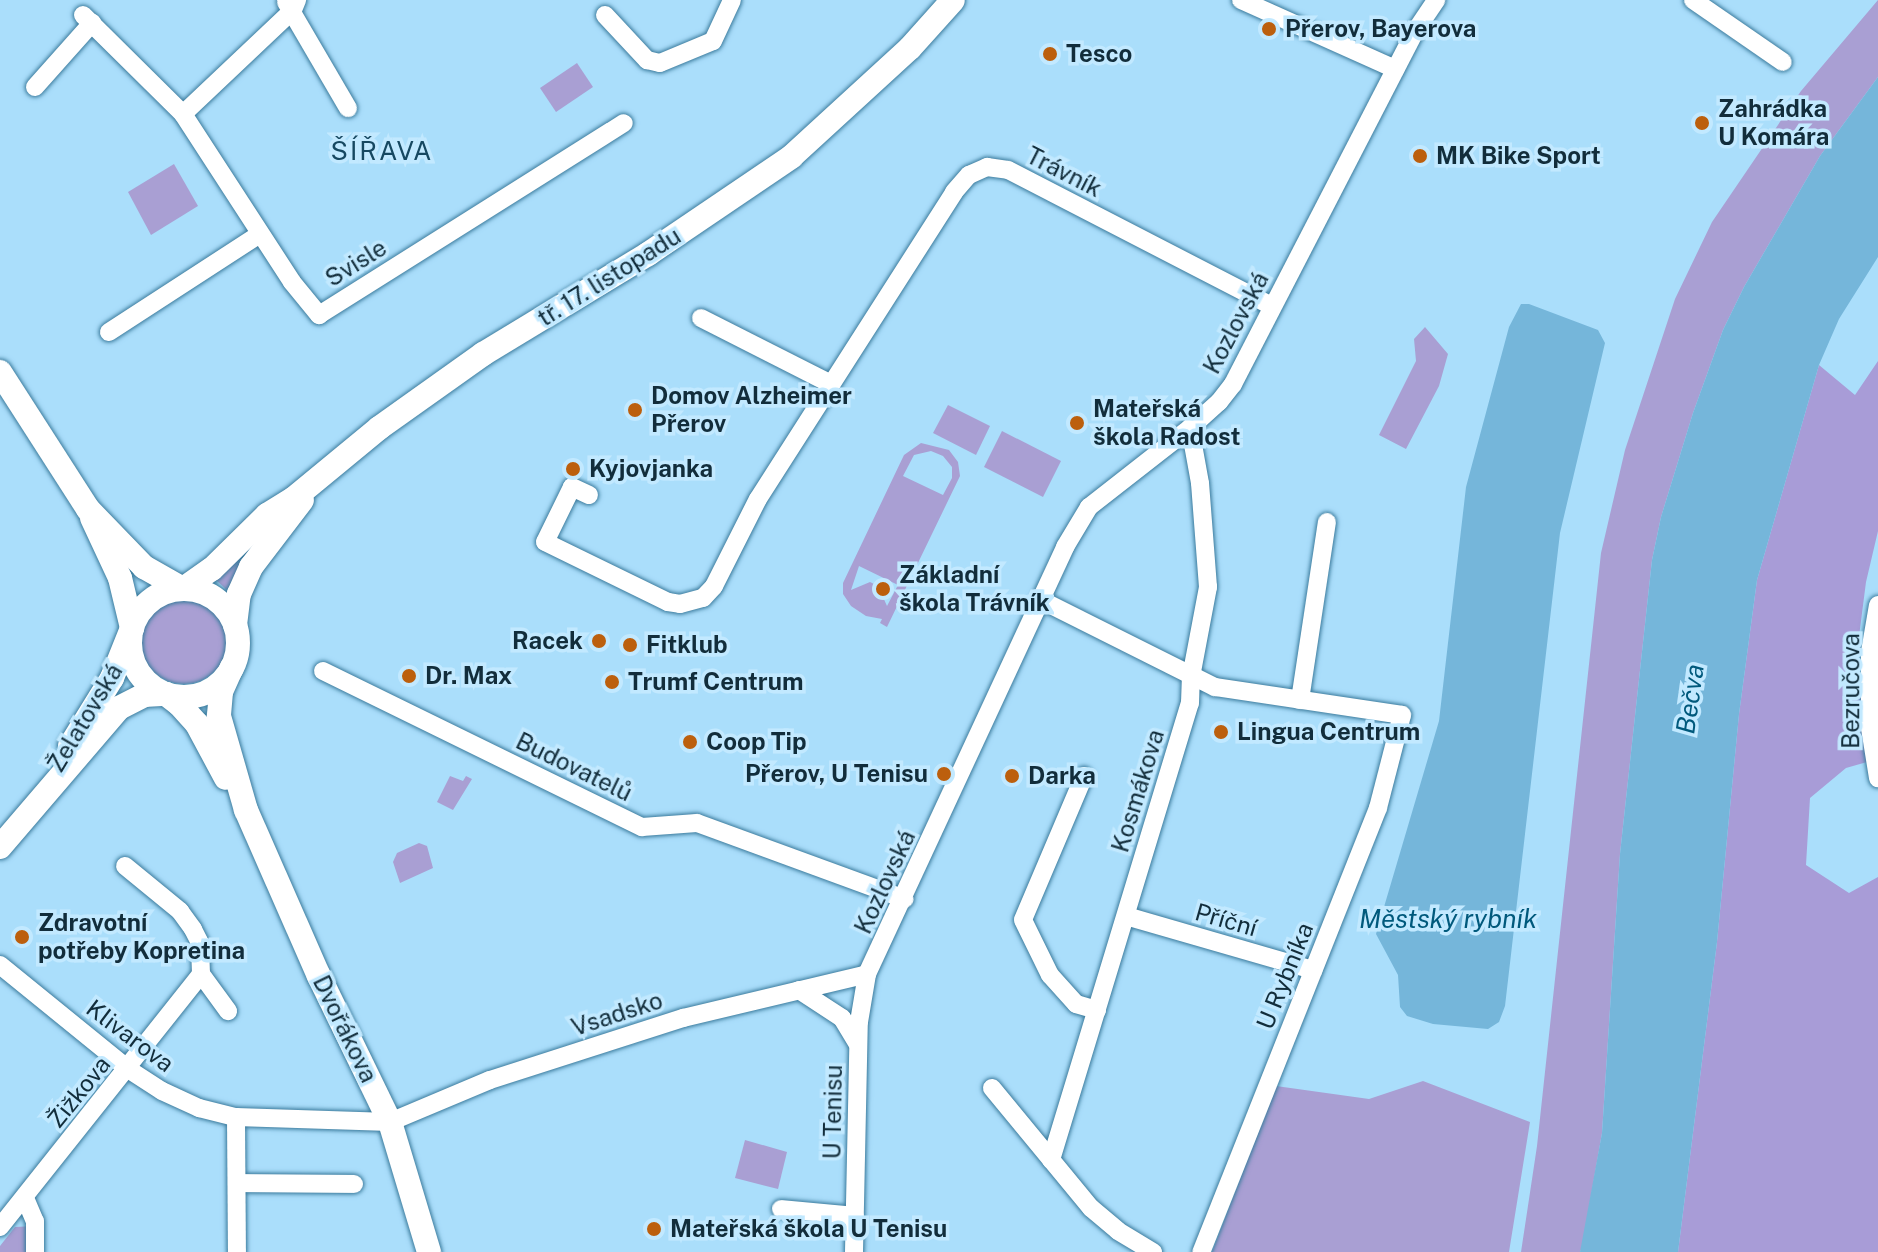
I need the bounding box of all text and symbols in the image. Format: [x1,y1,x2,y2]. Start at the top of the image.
place label: Přerov, Bayerova [1285,15,1477,43]
marker: Přerov, Bayerova [1260,20,1278,38]
place label: Tesco [1066,40,1132,68]
marker: Tesco [1041,45,1059,63]
place label: Zahrádka U Komára [1718,95,1829,151]
marker: Zahrádka U Komára [1693,114,1711,132]
district label: ŠÍŘAVA [331,135,433,167]
street label: Trávník [1022,141,1106,203]
place label: MK Bike Sport [1436,142,1601,170]
marker: MK Bike Sport [1411,147,1429,165]
street label: tř. 17. listopadu [532,221,686,333]
street label: Svisle [320,233,392,293]
street label: Kozlovská [1197,267,1275,379]
place label: Domov Alzheimer Přerov [651,382,852,438]
place label: Mateřská škola Radost [1093,395,1241,451]
marker: Domov Alzheimer Přerov [626,401,644,419]
marker: Mateřská škola Radost [1068,414,1086,432]
place label: Kyjovjanka [589,455,713,483]
marker: Kyjovjanka [564,460,582,478]
place label: Základní škola Trávník [899,561,1050,617]
marker: Základní škola Trávník [874,580,892,598]
place label: Racek [512,627,583,655]
place label: Fitklub [646,631,728,659]
marker: Racek [590,632,608,650]
street label: Bezručova [1837,633,1865,749]
marker: Fitklub [621,636,639,654]
street label: Želatovská [41,659,129,777]
place label: Dr. Max [425,662,512,690]
water label: Bečva [1670,662,1710,736]
marker: Dr. Max [400,667,418,685]
place label: Trumf Centrum [628,668,804,696]
marker: Trumf Centrum [603,673,621,691]
place label: Lingua Centrum [1237,718,1420,746]
marker: Lingua Centrum [1212,723,1230,741]
street label: Kosmákova [1106,726,1170,856]
street label: Budovatelů [511,727,637,807]
place label: Coop Tip [706,728,807,756]
marker: Coop Tip [681,733,699,751]
place label: Přerov, U Tenisu [745,760,928,788]
place label: Darka [1028,762,1096,790]
marker: Přerov, U Tenisu [935,765,953,783]
marker: Darka [1003,767,1021,785]
street label: Kozlovská [849,826,921,938]
street label: Příční [1192,897,1260,943]
water label: Městský rybník [1359,903,1537,935]
place label: Zdravotní potřeby Kopretina [38,909,245,965]
street label: U Rybníka [1251,919,1319,1033]
marker: Zdravotní potřeby Kopretina [13,928,31,946]
street label: Dvořákova [307,971,383,1087]
street label: Vsadsko [568,986,666,1042]
street label: Klivarova [81,994,179,1078]
street label: Žižkova [41,1050,117,1134]
street label: U Tenisu [818,1064,848,1160]
place label: Mateřská škola U Tenisu [670,1215,947,1243]
marker: Mateřská škola U Tenisu [645,1220,663,1238]

